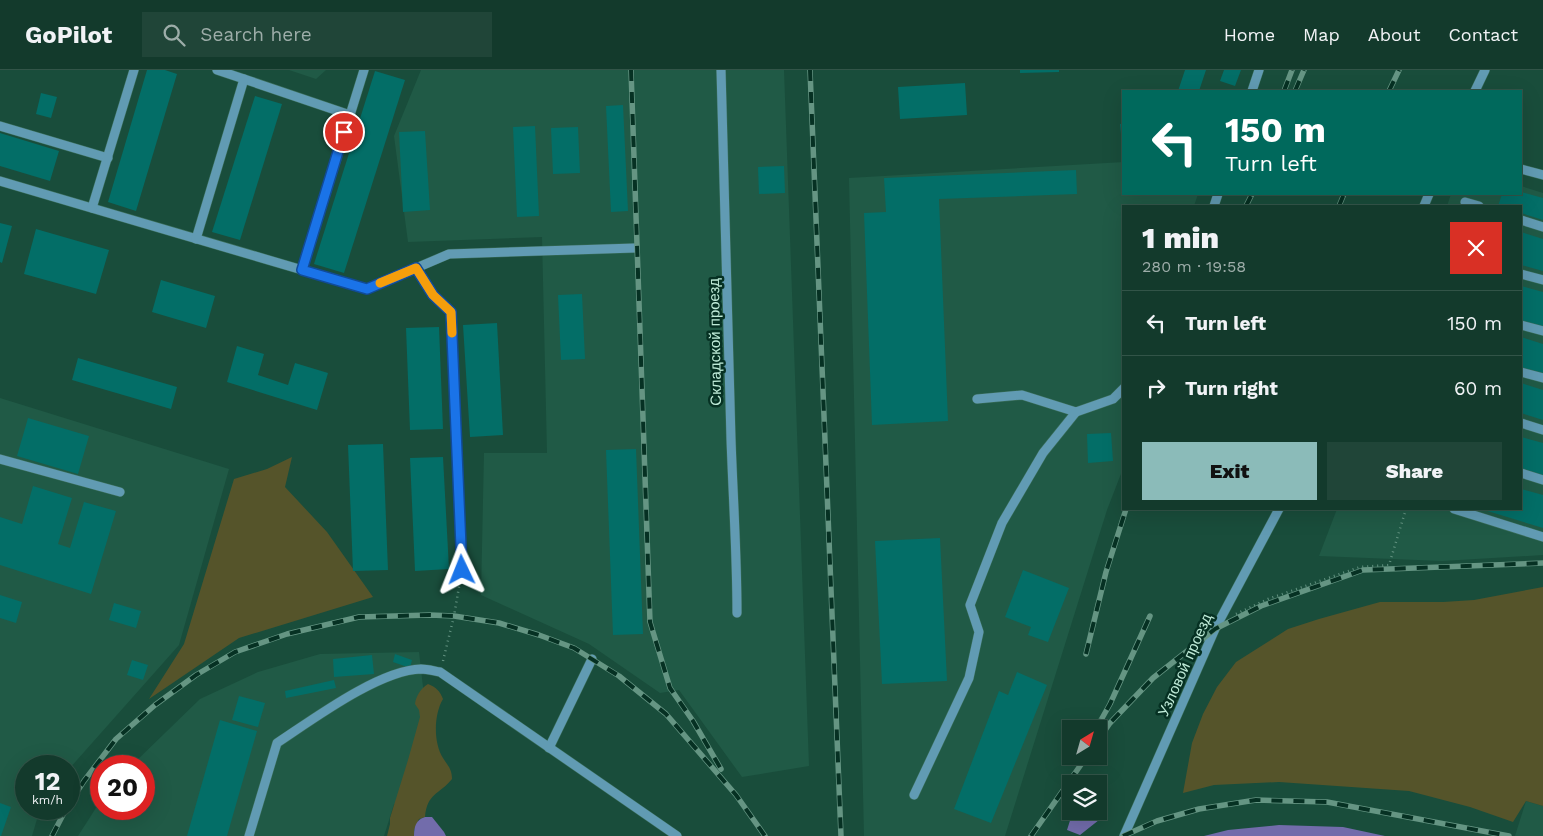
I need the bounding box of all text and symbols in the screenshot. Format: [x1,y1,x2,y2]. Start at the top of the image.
search box [142,12,492,57]
text: GoPilot [25,21,112,49]
icon: search [160,21,188,49]
text: Search here [200,23,312,46]
text: Home [1224,24,1275,45]
text: Map [1303,24,1340,45]
text: About [1368,24,1420,45]
text: Contact [1448,24,1518,45]
text: 150 m [1225,109,1326,151]
icon: left [1142,110,1207,175]
pin [323,111,365,153]
icon: arrive [330,118,358,146]
text: Turn left [1225,151,1317,176]
text: 1 min [1142,220,1219,255]
button: close [1450,222,1502,274]
text: 280 m · 19:58 [1142,257,1246,276]
street label: Складской проезд [705,278,725,406]
icon: left [1142,309,1170,337]
text: Turn left [1185,312,1266,335]
text: 150 m [1447,312,1502,335]
icon: right [1142,374,1170,402]
text: Turn right [1185,377,1278,400]
text: 60 m [1454,377,1502,400]
button: Exit [1142,442,1317,500]
button: Share [1327,442,1502,500]
position arrow [435,543,487,595]
street label: Узловой проезд [1154,611,1216,719]
north arrow [1062,720,1108,765]
map controls [1062,720,1107,820]
speed limit sign: 20 [90,755,155,820]
text: 12 [35,767,60,796]
button: layers [1062,775,1107,820]
text: km/h [32,793,63,807]

